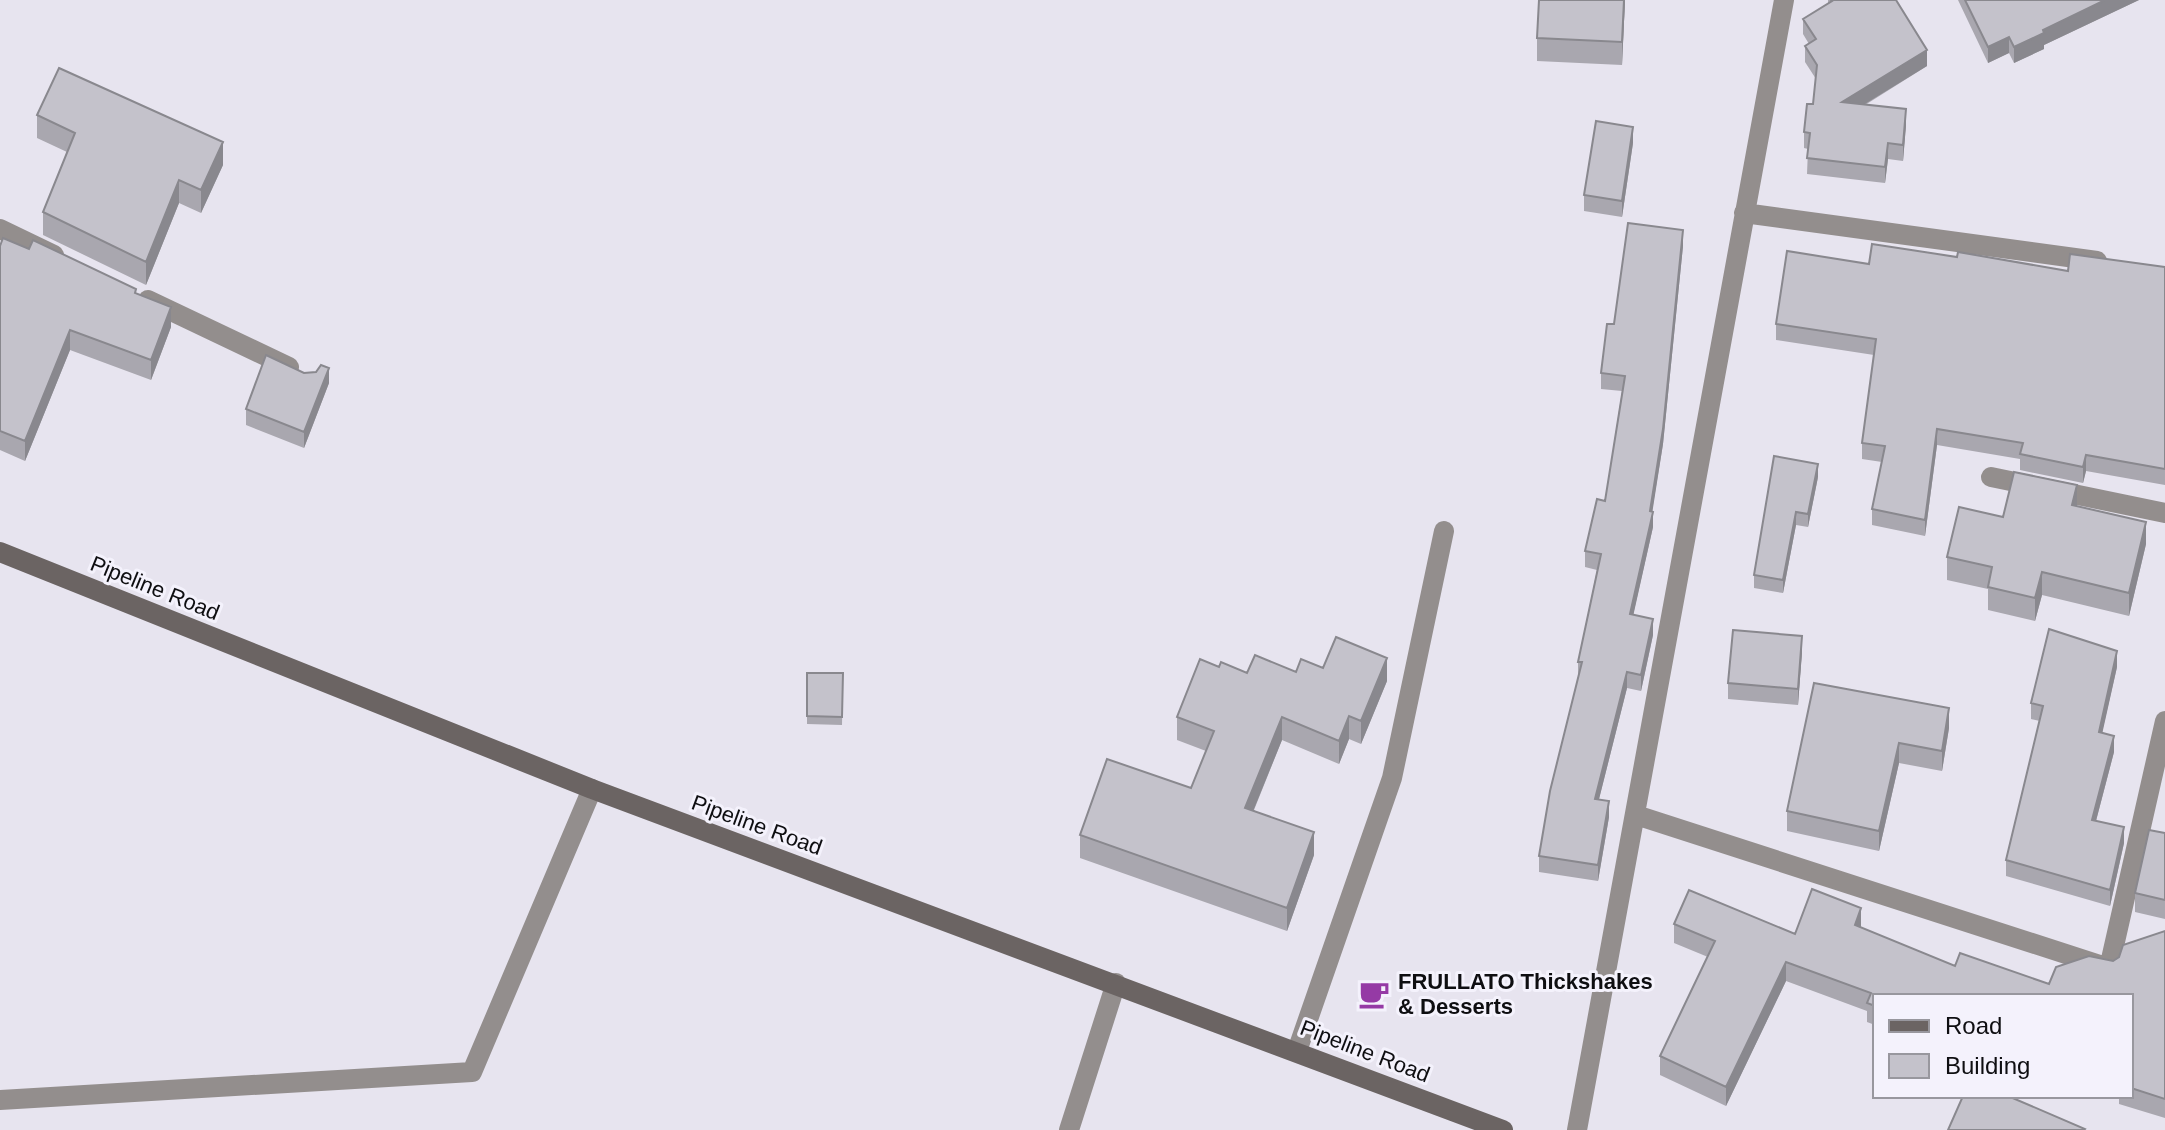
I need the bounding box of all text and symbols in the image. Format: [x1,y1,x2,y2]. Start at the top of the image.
street label: Pipeline Road [87,551,223,625]
street label: Pipeline Road [688,790,826,860]
place label: FRULLATO Thickshakes & Desserts [1398,969,1653,1019]
cafe icon: FRULLATO Thickshakes & Desserts [1357,977,1391,1011]
legend [1873,994,2133,1098]
text: Road [1945,1012,2002,1039]
street label: Pipeline Road [1297,1015,1433,1087]
text: Building [1945,1052,2030,1079]

